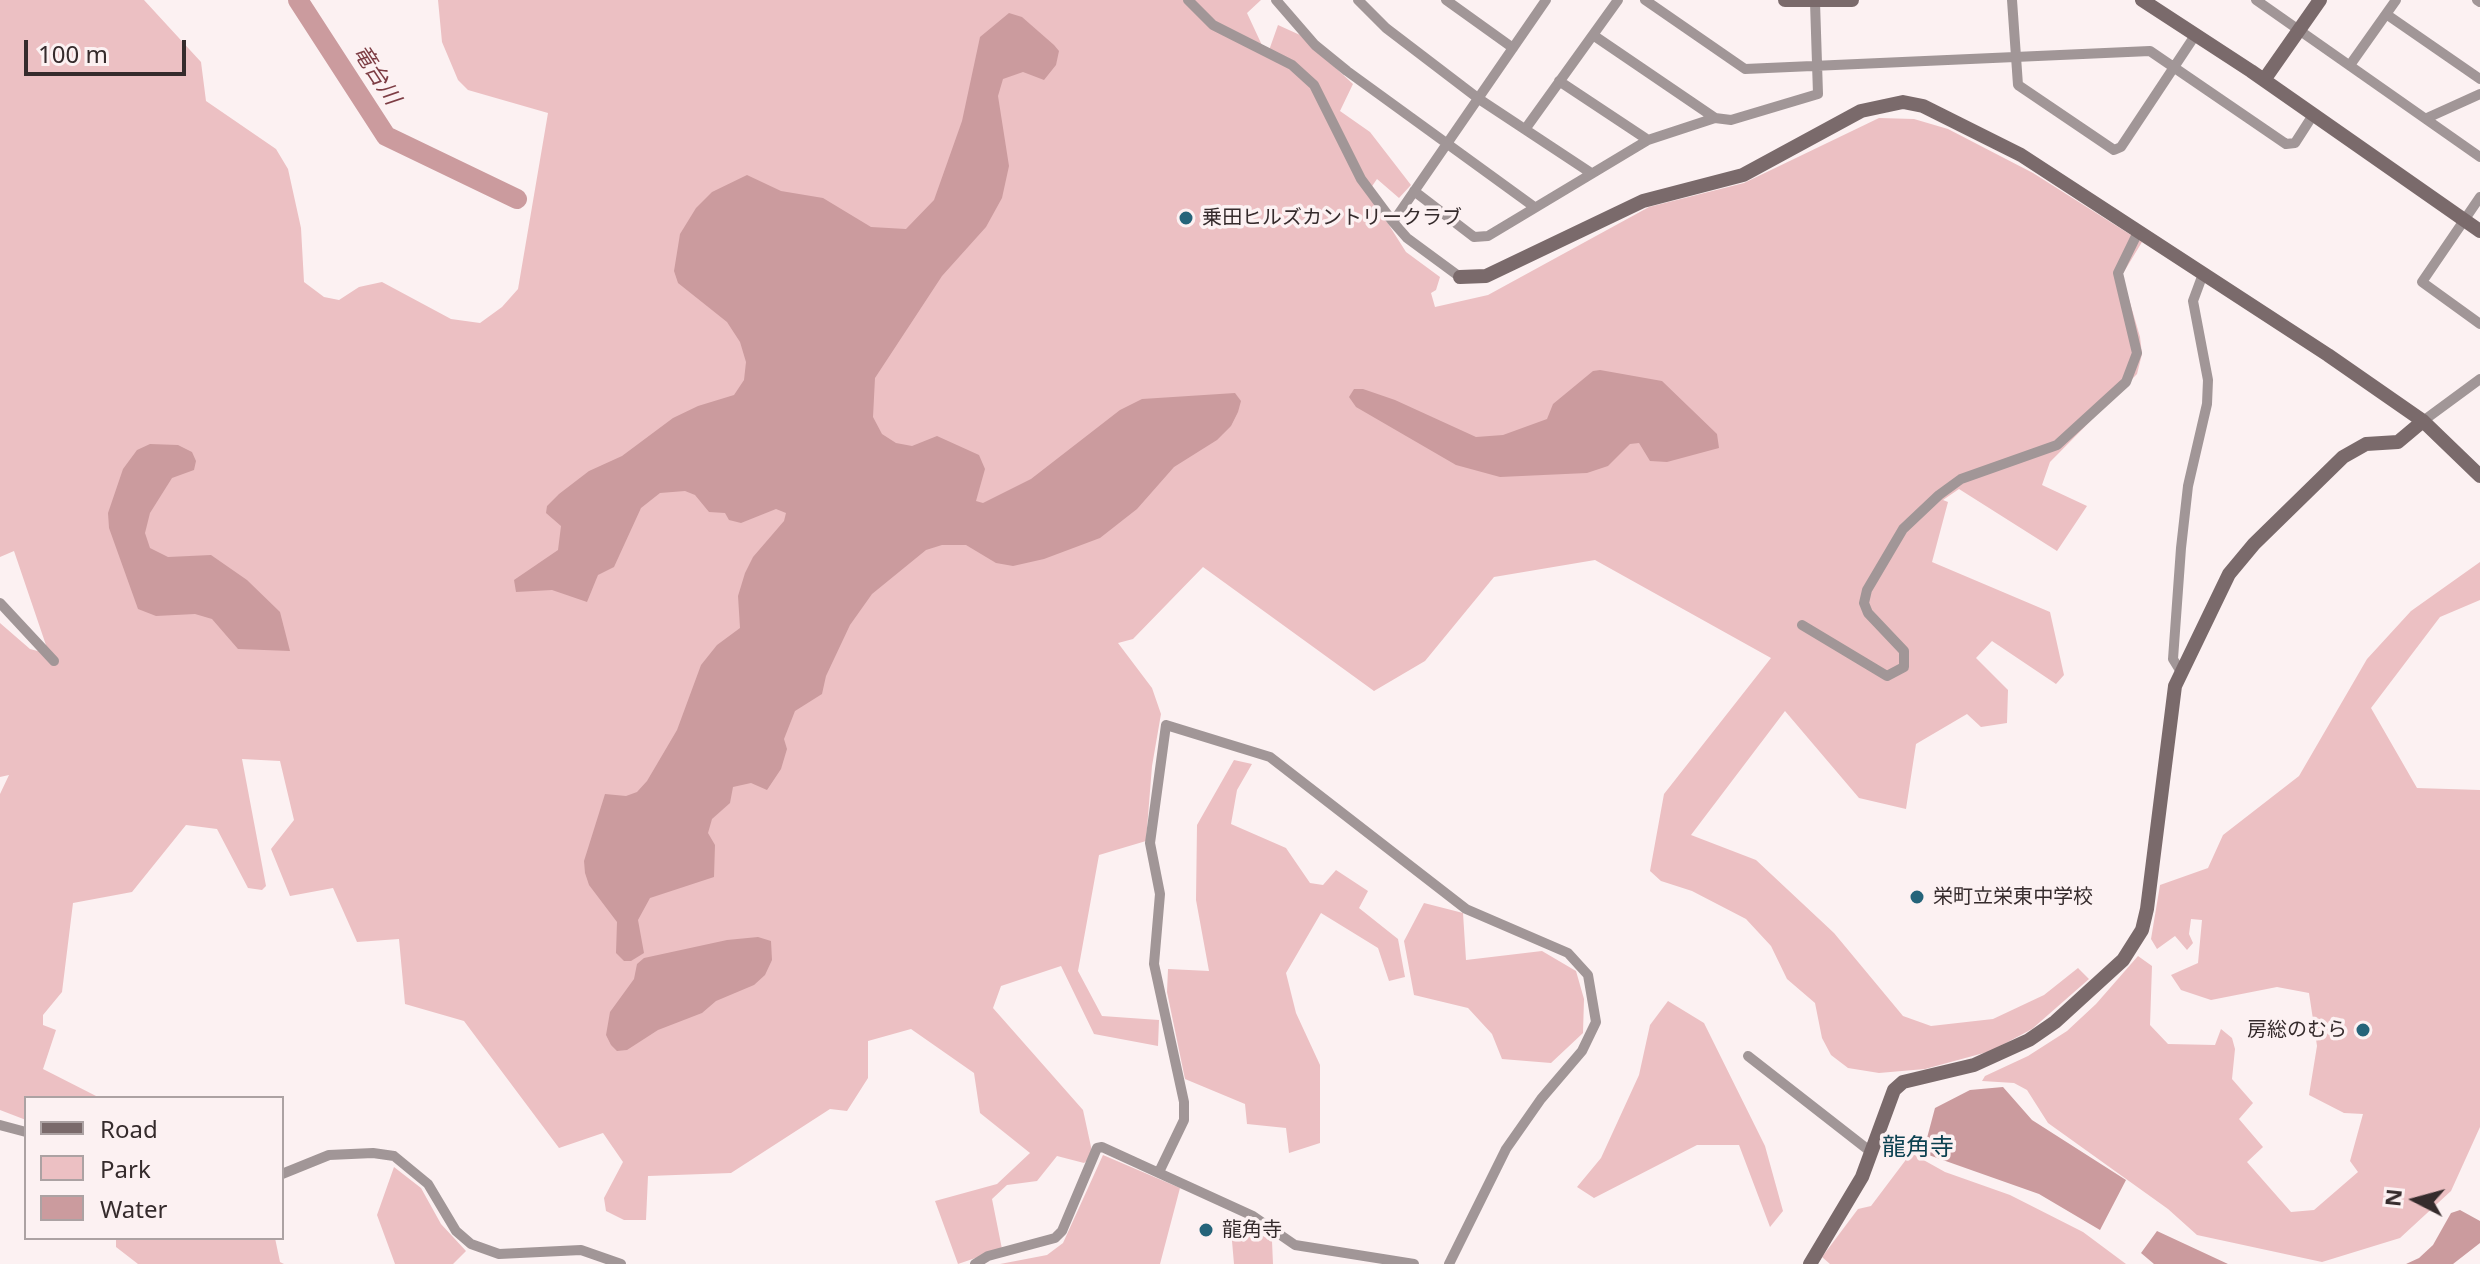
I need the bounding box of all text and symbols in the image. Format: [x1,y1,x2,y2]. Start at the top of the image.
scale bar [28,24,190,74]
text: 100 m [38,37,108,70]
water label: 竜台川 [347,40,405,110]
place label: 乗田ヒルズカントリークラブ [1202,206,1462,230]
marker: 乗田ヒルズカントリークラブ [1177,209,1195,227]
place label: 栄町立栄東中学校 [1933,885,2093,909]
marker: 栄町立栄東中学校 [1908,888,1926,906]
place label: 房総のむら [2247,1018,2347,1042]
marker: 房総のむら [2354,1021,2372,1039]
legend [24,1096,284,1240]
text: Road [100,1112,158,1145]
district label: 龍角寺 [1882,1134,1954,1162]
text: Park [100,1152,151,1185]
north arrow [2376,1160,2456,1240]
text: N [2376,1187,2408,1208]
text: Water [100,1192,167,1225]
place label: 龍角寺 [1222,1218,1282,1242]
marker: 龍角寺 [1197,1221,1215,1239]

